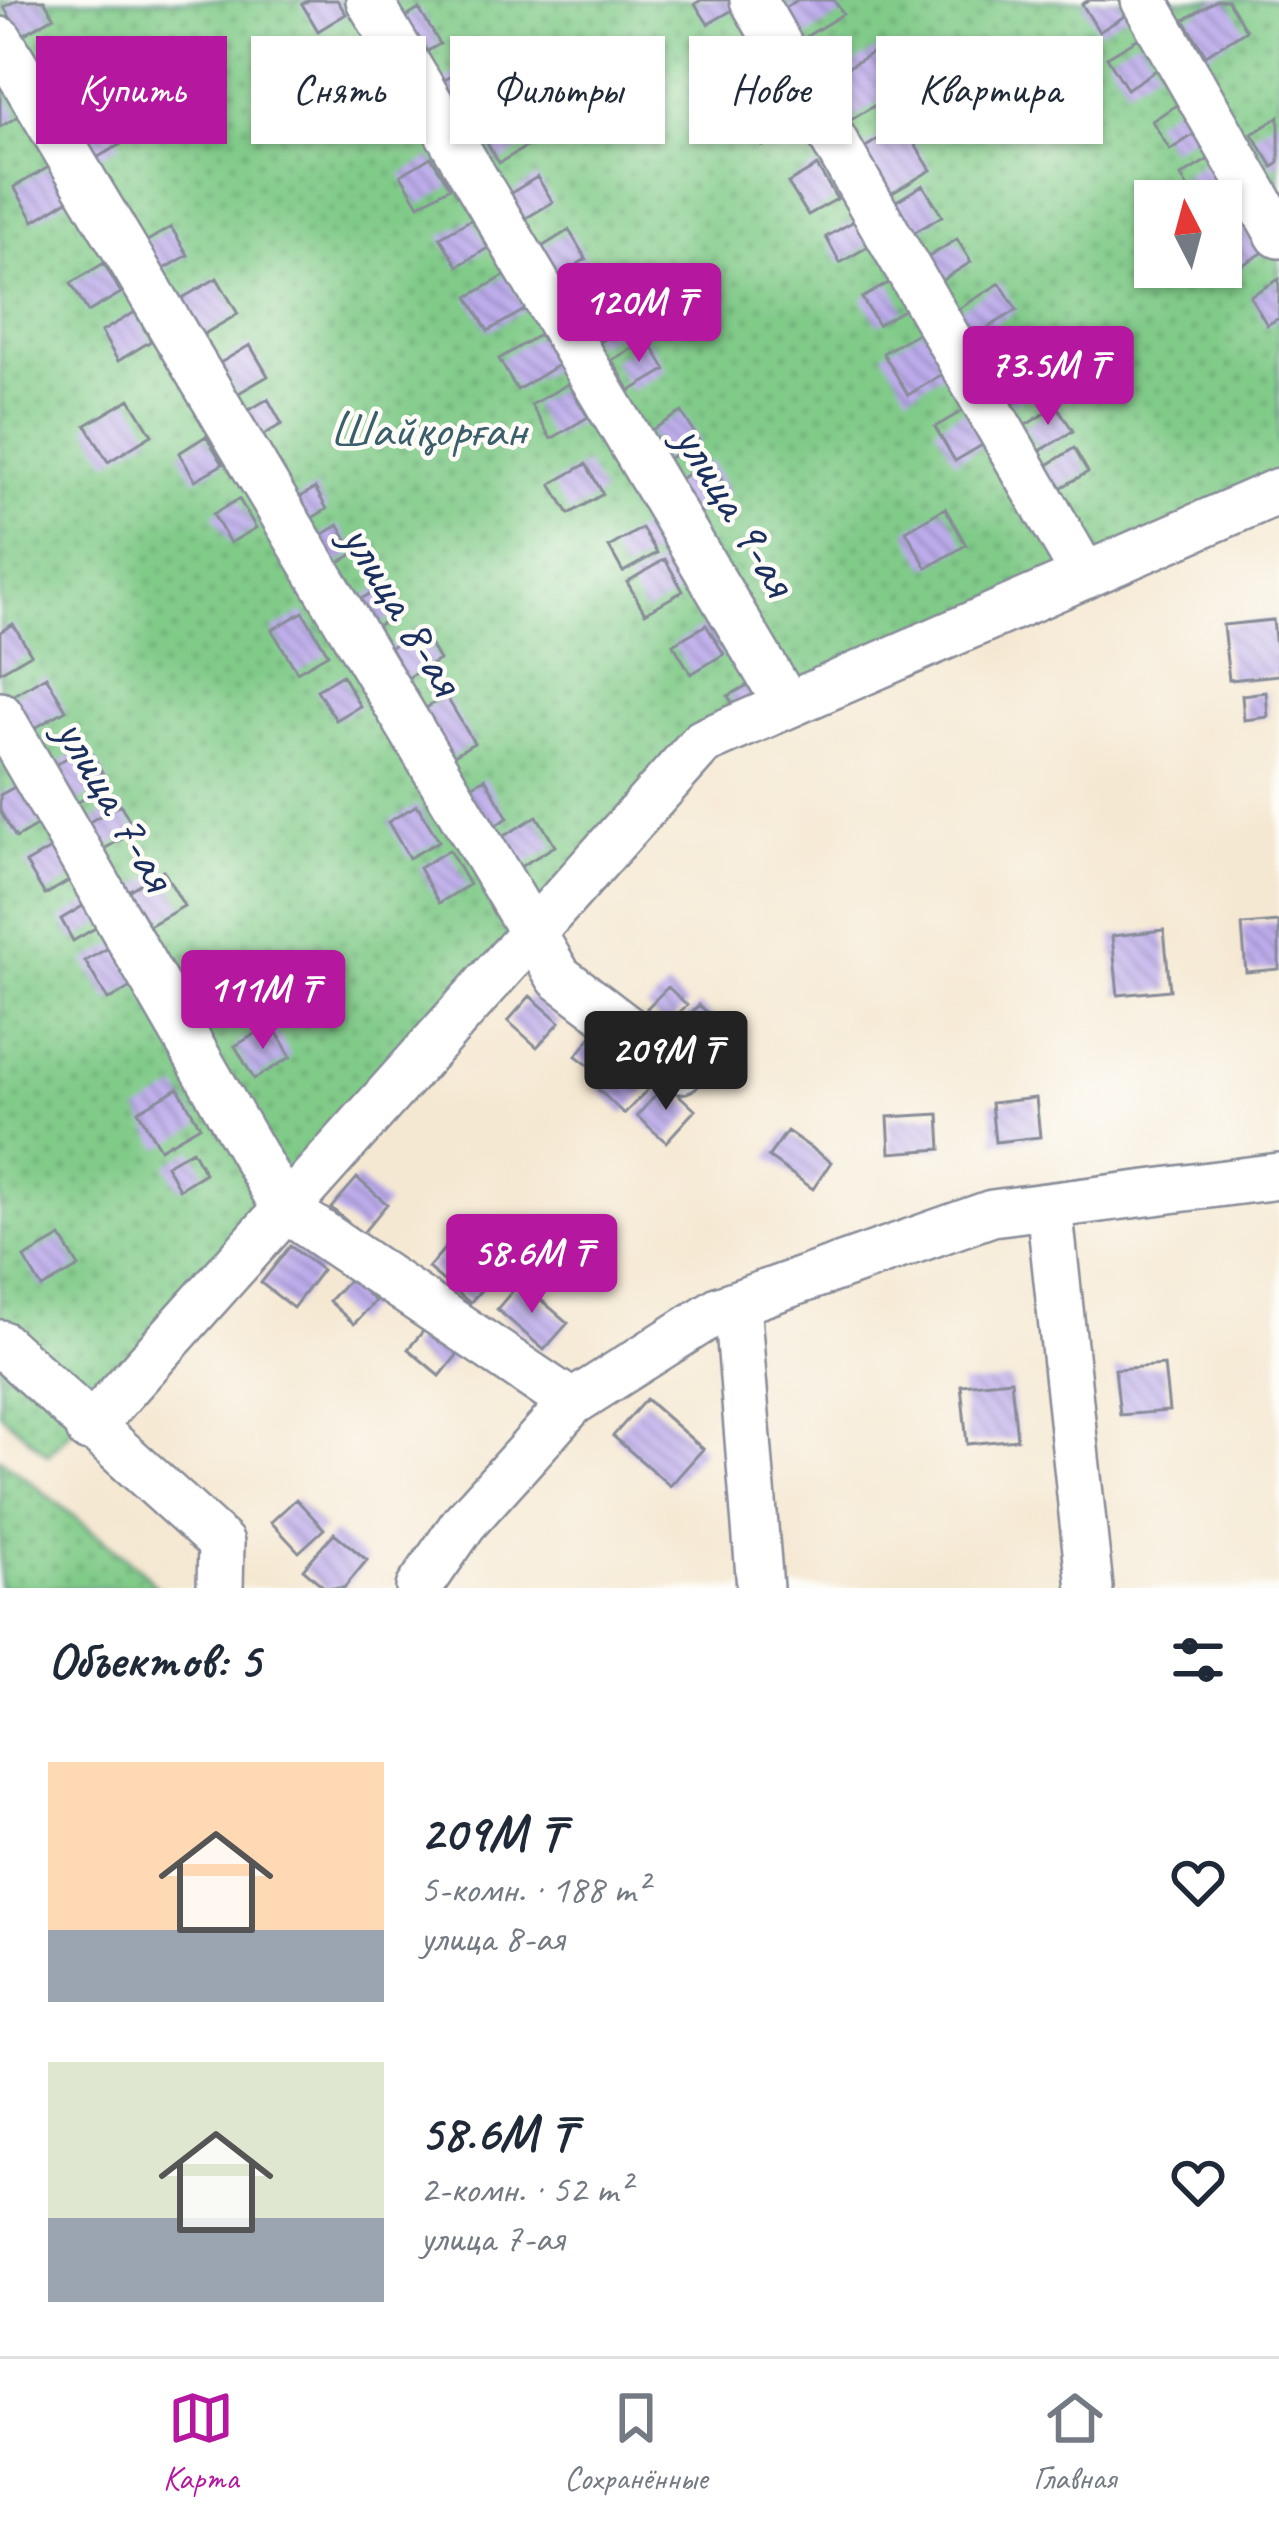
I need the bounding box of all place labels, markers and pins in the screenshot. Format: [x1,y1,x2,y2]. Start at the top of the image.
pin: 120M ₸ [541,263,737,365]
pin: 73.5M ₸ [937,326,1159,428]
pin: 111M ₸ [165,950,361,1052]
pin: 209M ₸ [568,1011,764,1113]
pin: 58.6M ₸ [421,1214,643,1316]

